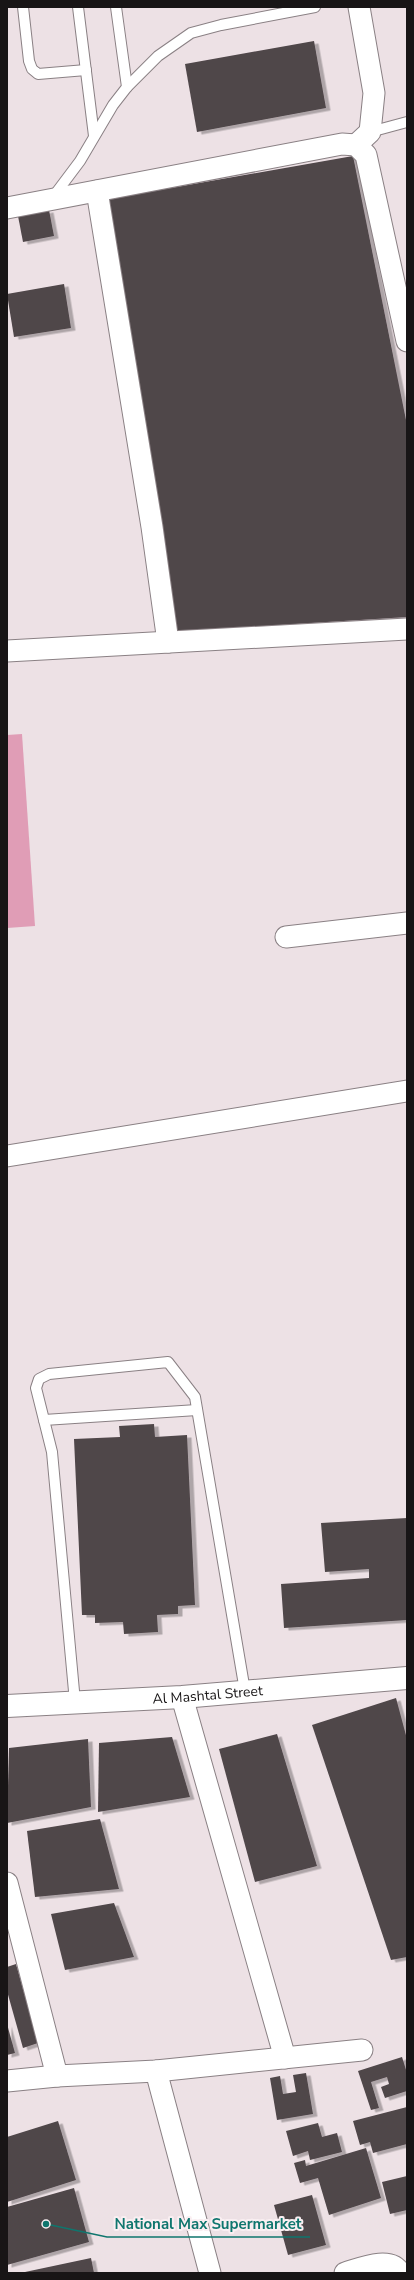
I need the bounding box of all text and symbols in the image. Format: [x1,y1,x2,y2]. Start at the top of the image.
street label: Al Mashtal Street [152,1681,264,1708]
callout: National Max Supermarket [107,2210,310,2237]
text: National Max Supermarket [114,2214,302,2234]

